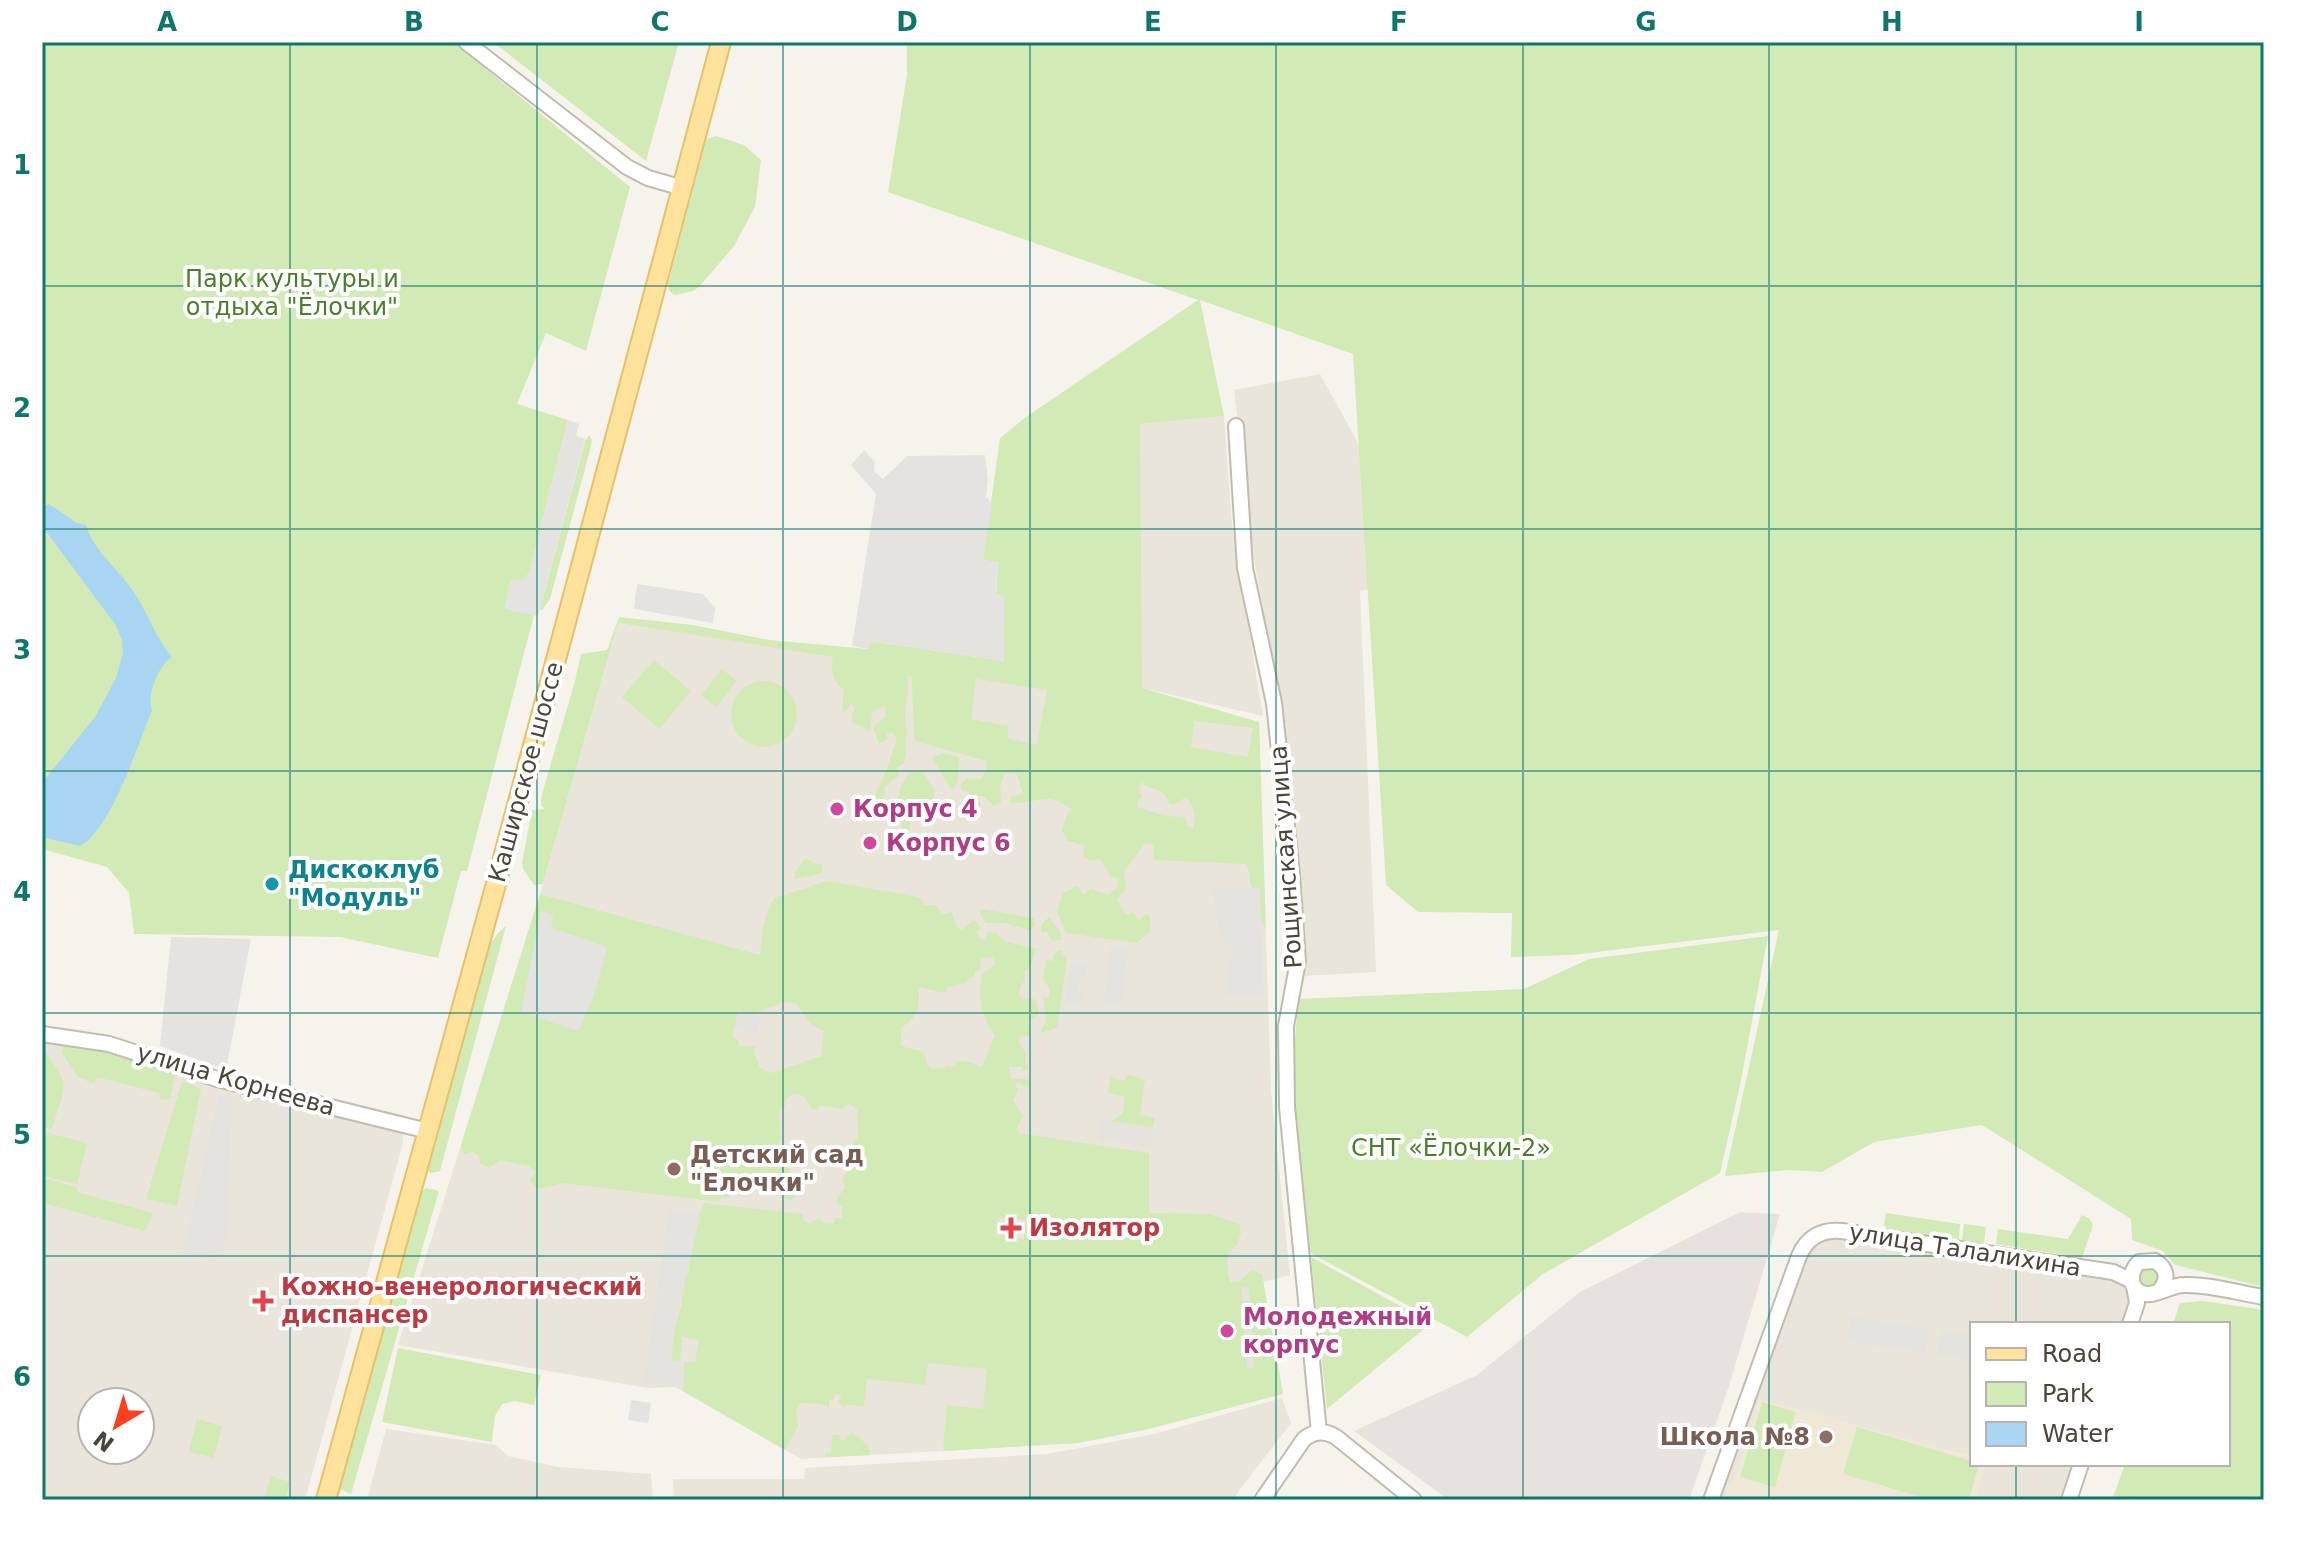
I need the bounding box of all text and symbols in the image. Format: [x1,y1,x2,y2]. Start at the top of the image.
text: A [157,7,177,37]
text: B [404,7,424,37]
text: C [650,7,670,37]
text: D [896,7,918,37]
text: E [1144,7,1162,37]
text: F [1390,7,1408,37]
text: G [1635,7,1657,37]
text: H [1881,7,1903,37]
text: I [2134,7,2144,37]
text: 1 [13,150,31,180]
park label: Парк культуры и отдыха "Ёлочки" [185,265,399,321]
text: 2 [13,393,31,423]
text: 3 [13,635,31,665]
street label: Каширское шоссе [483,659,569,885]
street label: Рощинская улица [1264,744,1308,970]
place label: Корпус 4 [853,795,978,823]
marker: Корпус 4 [828,800,846,818]
place label: Корпус 6 [886,829,1011,857]
marker: Корпус 6 [861,834,879,852]
place label: Дискоклуб "Модуль" [288,856,439,912]
marker: Дискоклуб "Модуль" [263,875,281,893]
text: 4 [13,877,31,907]
street label: улица Корнеева [134,1038,338,1122]
text: 5 [13,1120,31,1150]
park label: СНТ «Ёлочки-2» [1351,1133,1551,1162]
place label: Детский сад "Елочки" [690,1141,864,1197]
marker: Детский сад "Елочки" [665,1160,683,1178]
place label: Изолятор [1029,1214,1160,1242]
marker: Изолятор [1000,1217,1022,1239]
street label: улица Талалихина [1847,1218,2083,1282]
place label: Кожно-венерологический диспансер [281,1273,642,1329]
marker: Кожно-венерологический диспансер [252,1290,274,1312]
place label: Молодежный корпус [1243,1303,1432,1359]
marker: Молодежный корпус [1218,1322,1236,1340]
legend [1970,1322,2230,1466]
text: Road [2042,1340,2102,1368]
text: 6 [13,1362,31,1392]
text: Park [2042,1380,2094,1408]
north arrow [76,1386,156,1466]
text: Water [2042,1420,2113,1448]
place label: Школа №8 [1660,1423,1810,1451]
text: N [89,1426,119,1457]
marker: Школа №8 [1817,1428,1835,1446]

